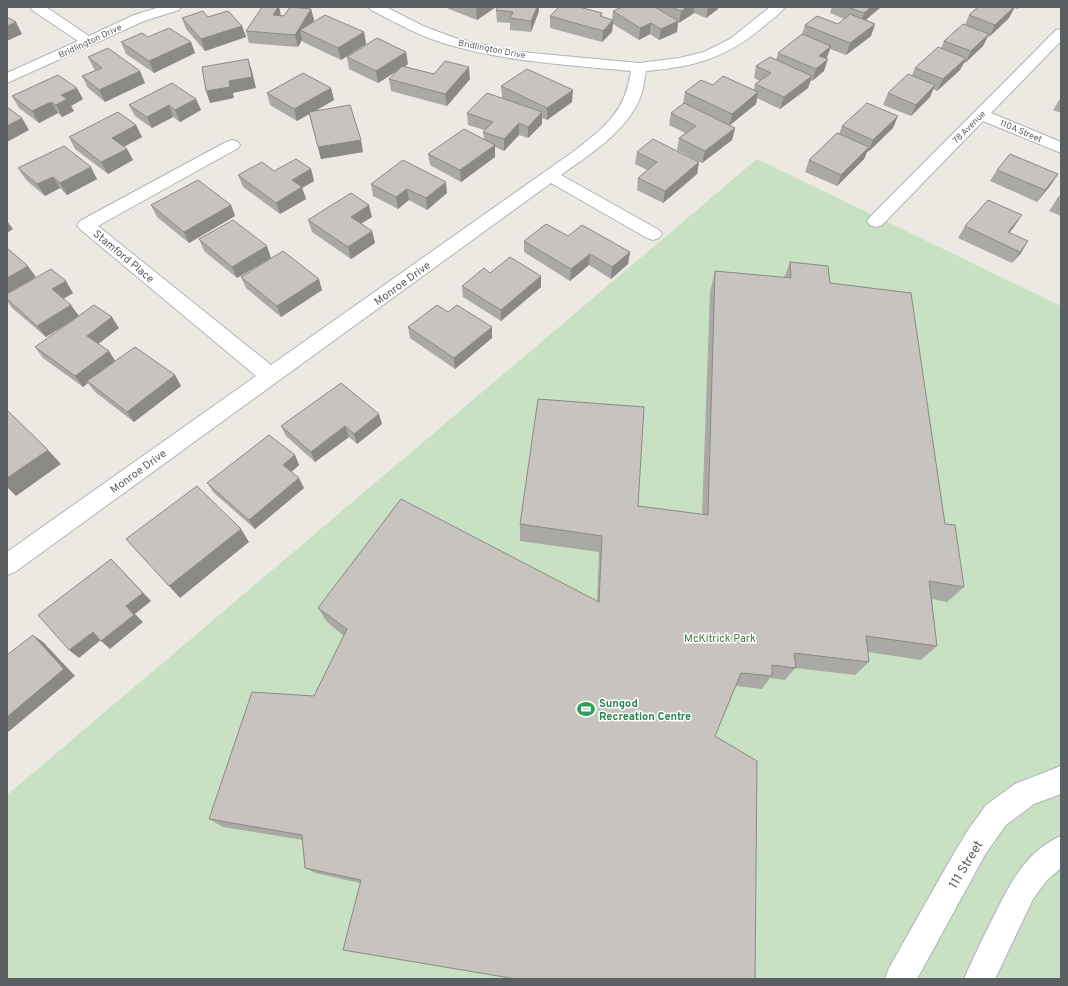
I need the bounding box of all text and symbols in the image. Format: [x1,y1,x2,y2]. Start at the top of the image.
street label: Bridlington Drive [57,22,124,61]
street label: Bridlington Drive [457,38,527,61]
street label: 78 Avenue [951,109,988,146]
street label: 110A Street [998,118,1044,145]
street label: Stamford Place [90,227,157,286]
street label: Monroe Drive [372,259,434,309]
street label: Monroe Drive [108,447,170,497]
park label: McKitrick Park [684,632,756,646]
place label: Sungod Recreation Centre [599,697,691,724]
sports icon: Sungod Recreation Centre [576,699,596,719]
street label: 111 Street [946,838,987,892]

